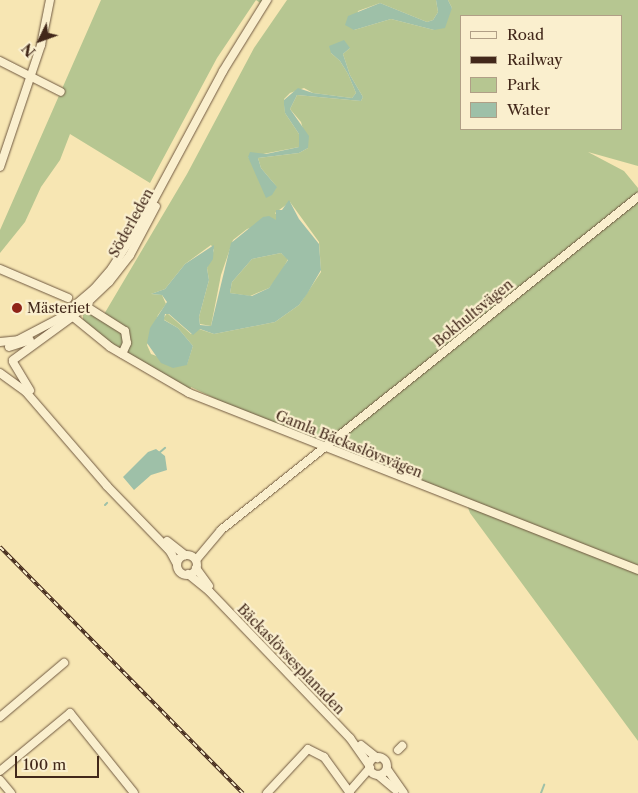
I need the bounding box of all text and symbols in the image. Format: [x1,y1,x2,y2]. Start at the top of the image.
north arrow [15,15,65,65]
legend [460,15,623,130]
text: Road [507,25,544,44]
text: N [18,39,40,61]
text: Railway [507,50,563,69]
text: Park [507,75,540,94]
text: Water [507,100,550,119]
street label: Söderleden [105,186,157,260]
street label: Bokhultsvägen [430,276,516,350]
place label: Mästeriet [27,300,90,316]
marker: Mästeriet [11,302,23,314]
street label: Gamla Bäckaslövsvägen [273,407,425,481]
street label: Bäckaslövsesplanaden [234,600,348,718]
scale bar [18,746,101,778]
text: 100 m [23,755,66,774]

